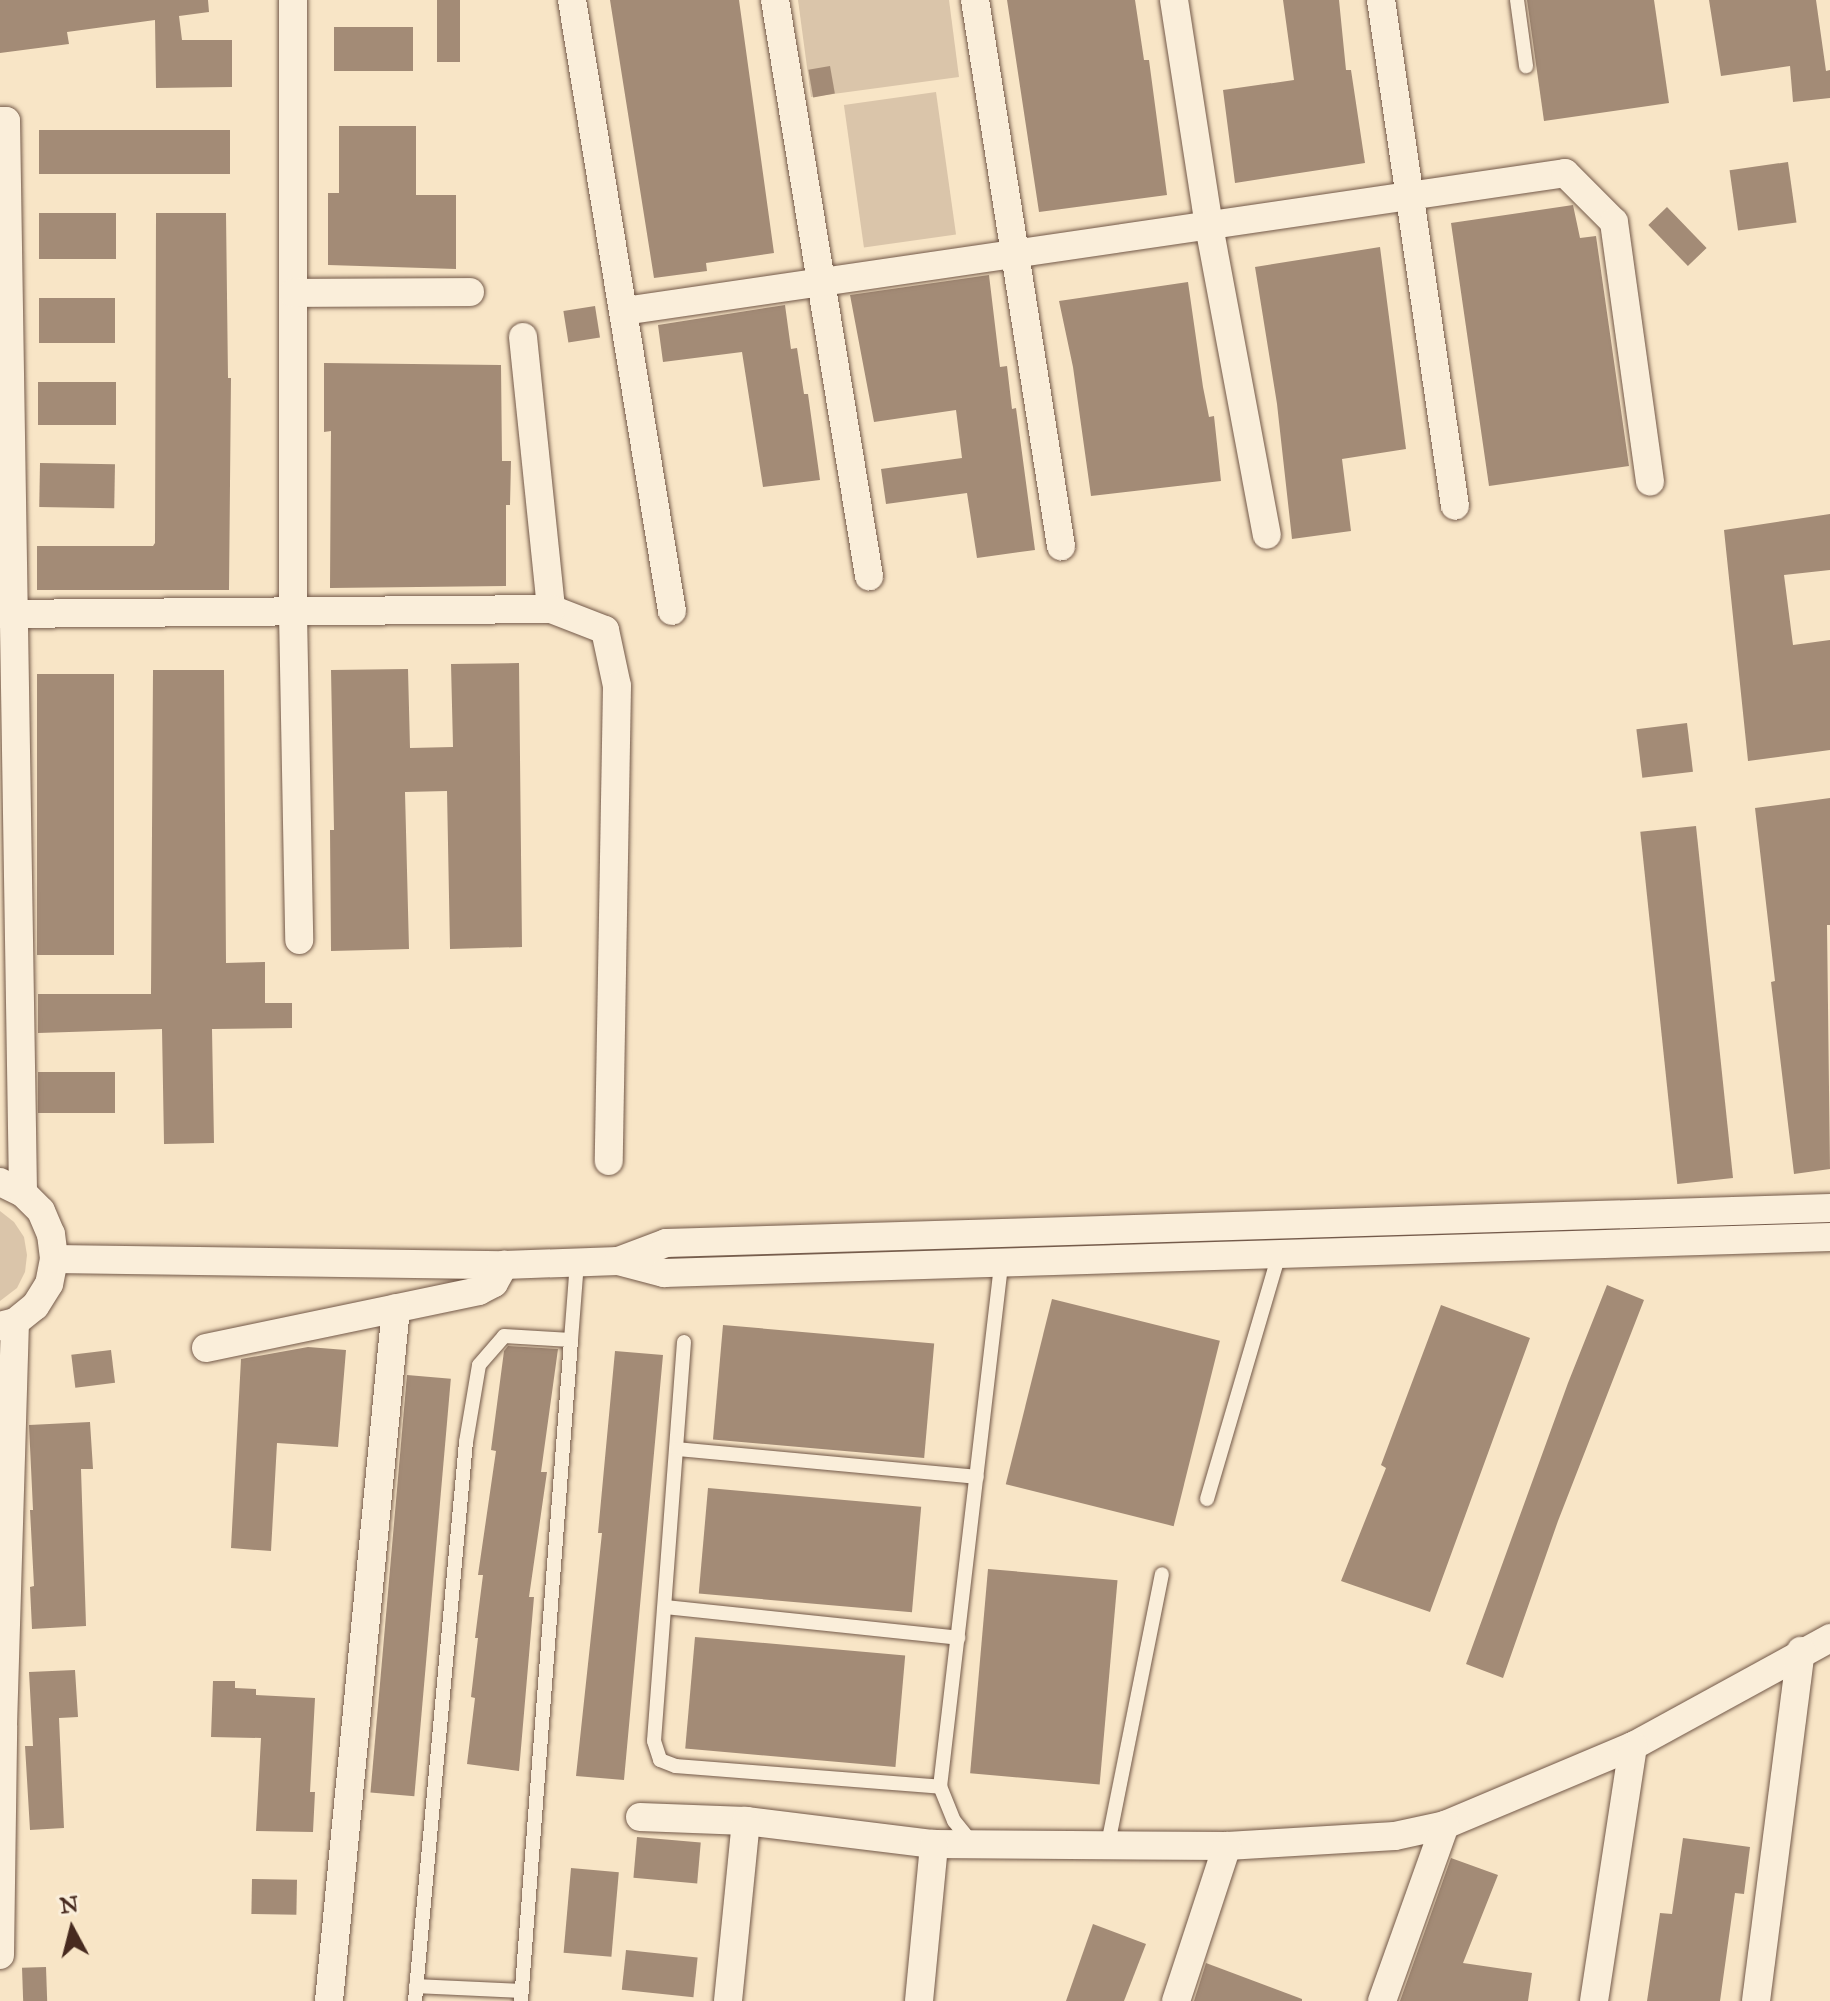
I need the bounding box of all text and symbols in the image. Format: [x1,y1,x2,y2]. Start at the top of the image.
north arrow [32,1889,112,1969]
text: N [58,1890,80,1919]

